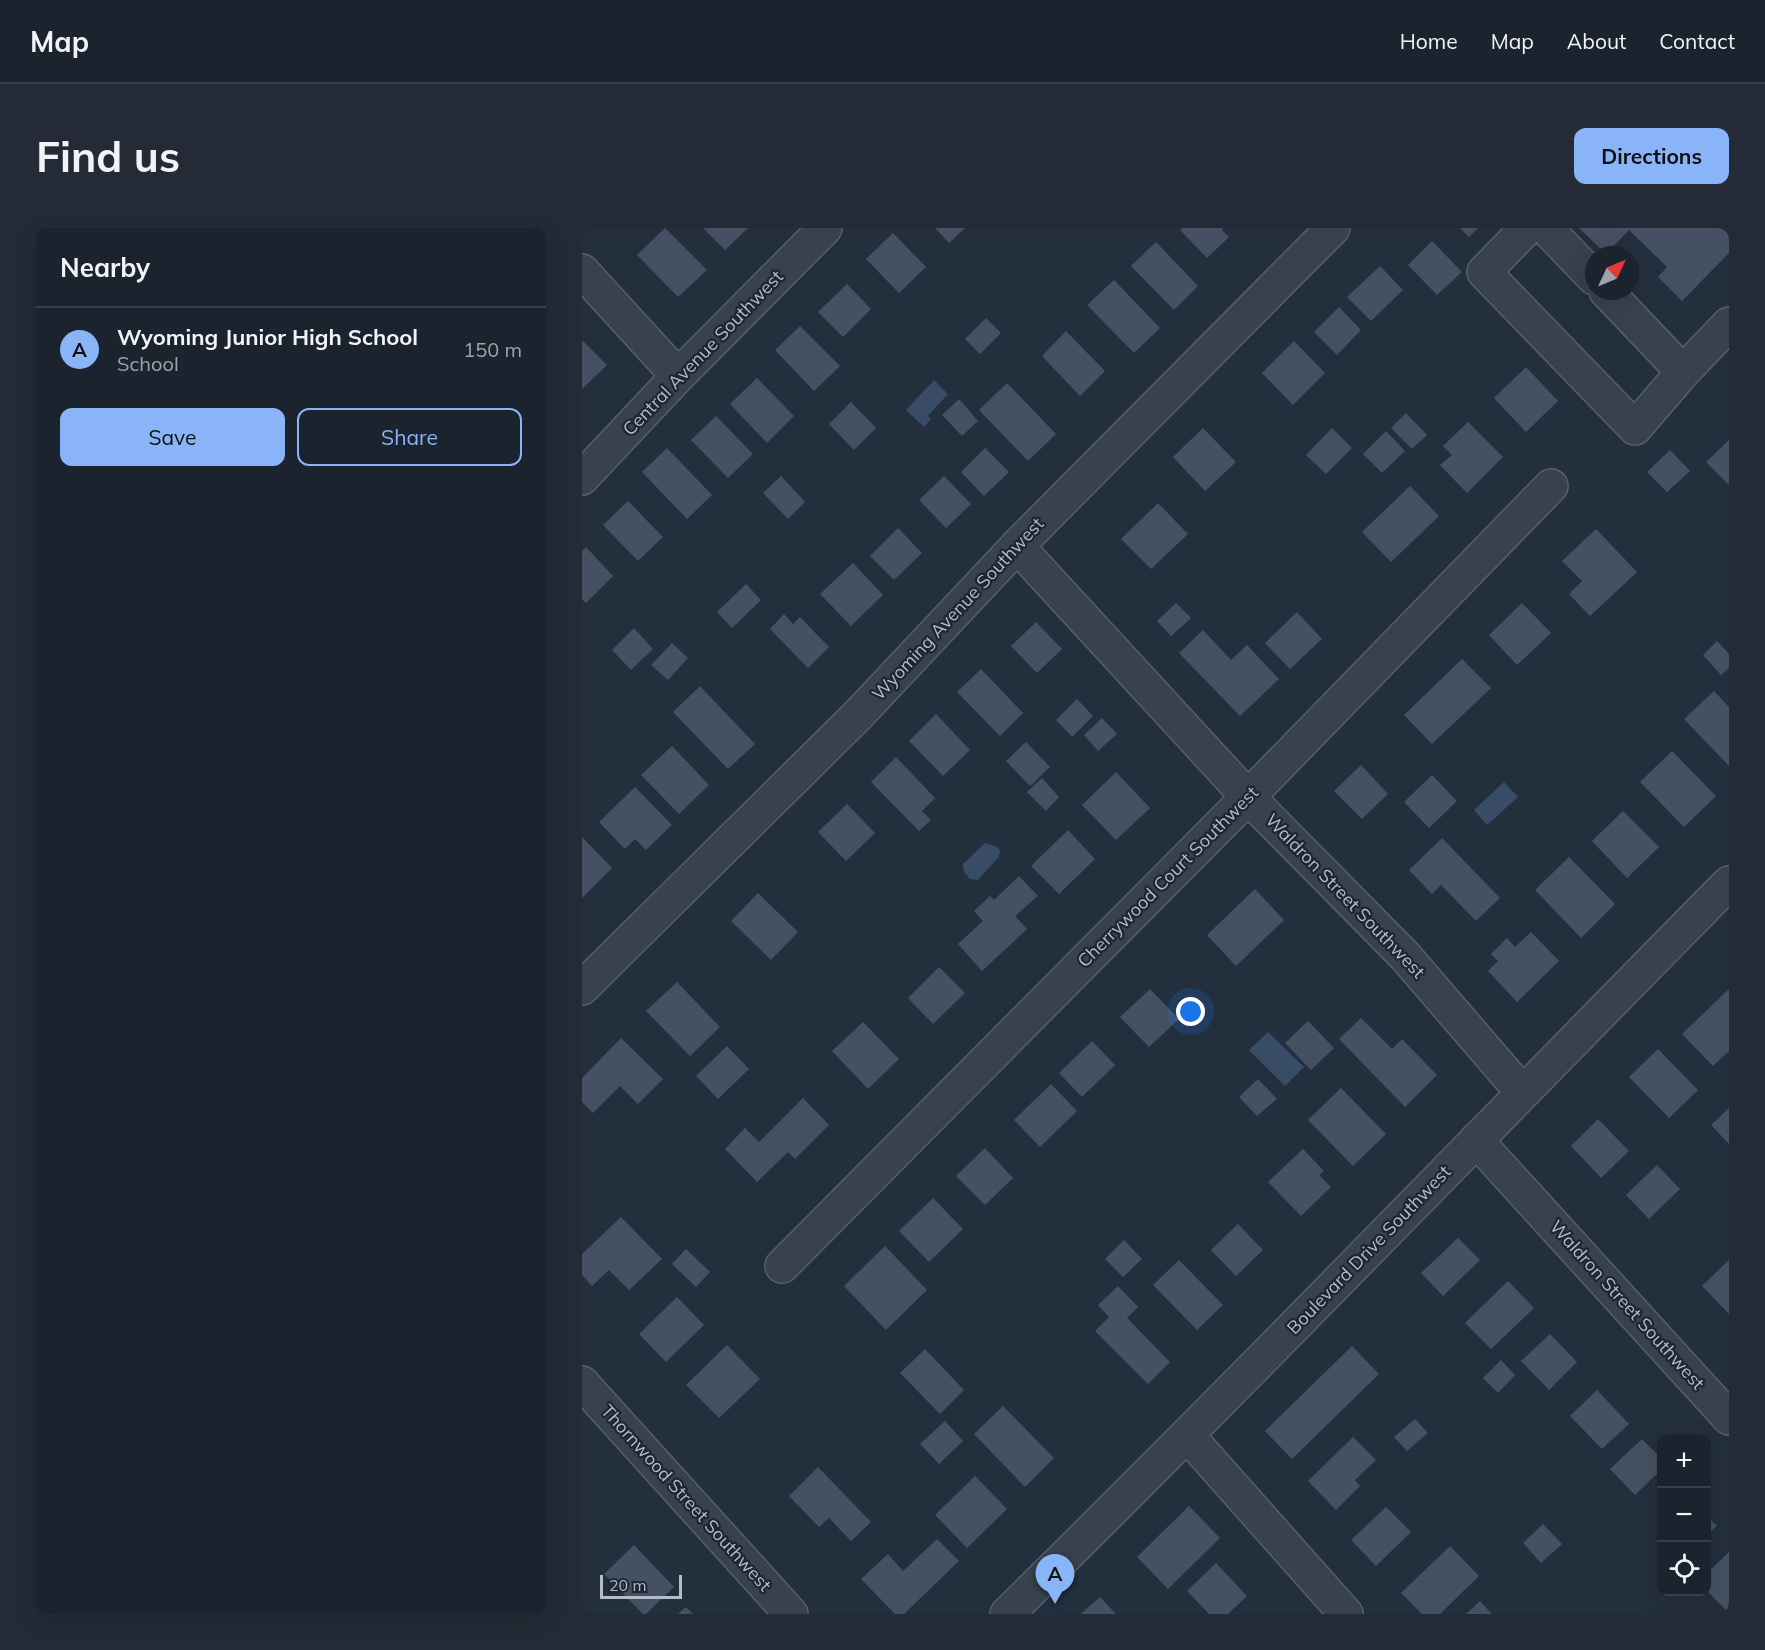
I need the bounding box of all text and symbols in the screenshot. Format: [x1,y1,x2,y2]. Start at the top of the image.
text: Map [30,24,89,59]
text: Home [1400,28,1458,54]
text: Map [1491,28,1534,54]
text: About [1567,28,1626,54]
text: Contact [1659,28,1735,54]
button: Directions [1574,128,1729,184]
text: Find us [36,130,180,183]
north arrow [1585,246,1639,300]
text: Nearby [60,251,150,284]
street label: Central Avenue Southwest [618,265,788,440]
text: Wyoming Junior High School [117,323,418,351]
text: A [72,337,87,362]
text: 150 m [463,337,522,362]
text: School [117,351,179,376]
button: Save [60,408,285,466]
button: Share [297,408,522,466]
street label: Wyoming Avenue Southwest [867,512,1049,705]
street label: Cherrywood Court Southwest [1072,781,1263,972]
street label: Waldron Street Southwest [1261,808,1430,983]
your location [1176,997,1205,1026]
street label: Boulevard Drive Southwest [1282,1160,1455,1339]
street label: Waldron Street Southwest [1545,1215,1710,1394]
street label: Thornwood Street Southwest [596,1399,776,1596]
map controls [1657,1434,1711,1596]
button: + [1657,1434,1711,1488]
button: − [1657,1488,1711,1542]
button: locate [1657,1542,1711,1596]
pin: A [1036,1554,1074,1604]
scale bar [600,1572,682,1600]
text: 20 m [609,1575,646,1595]

